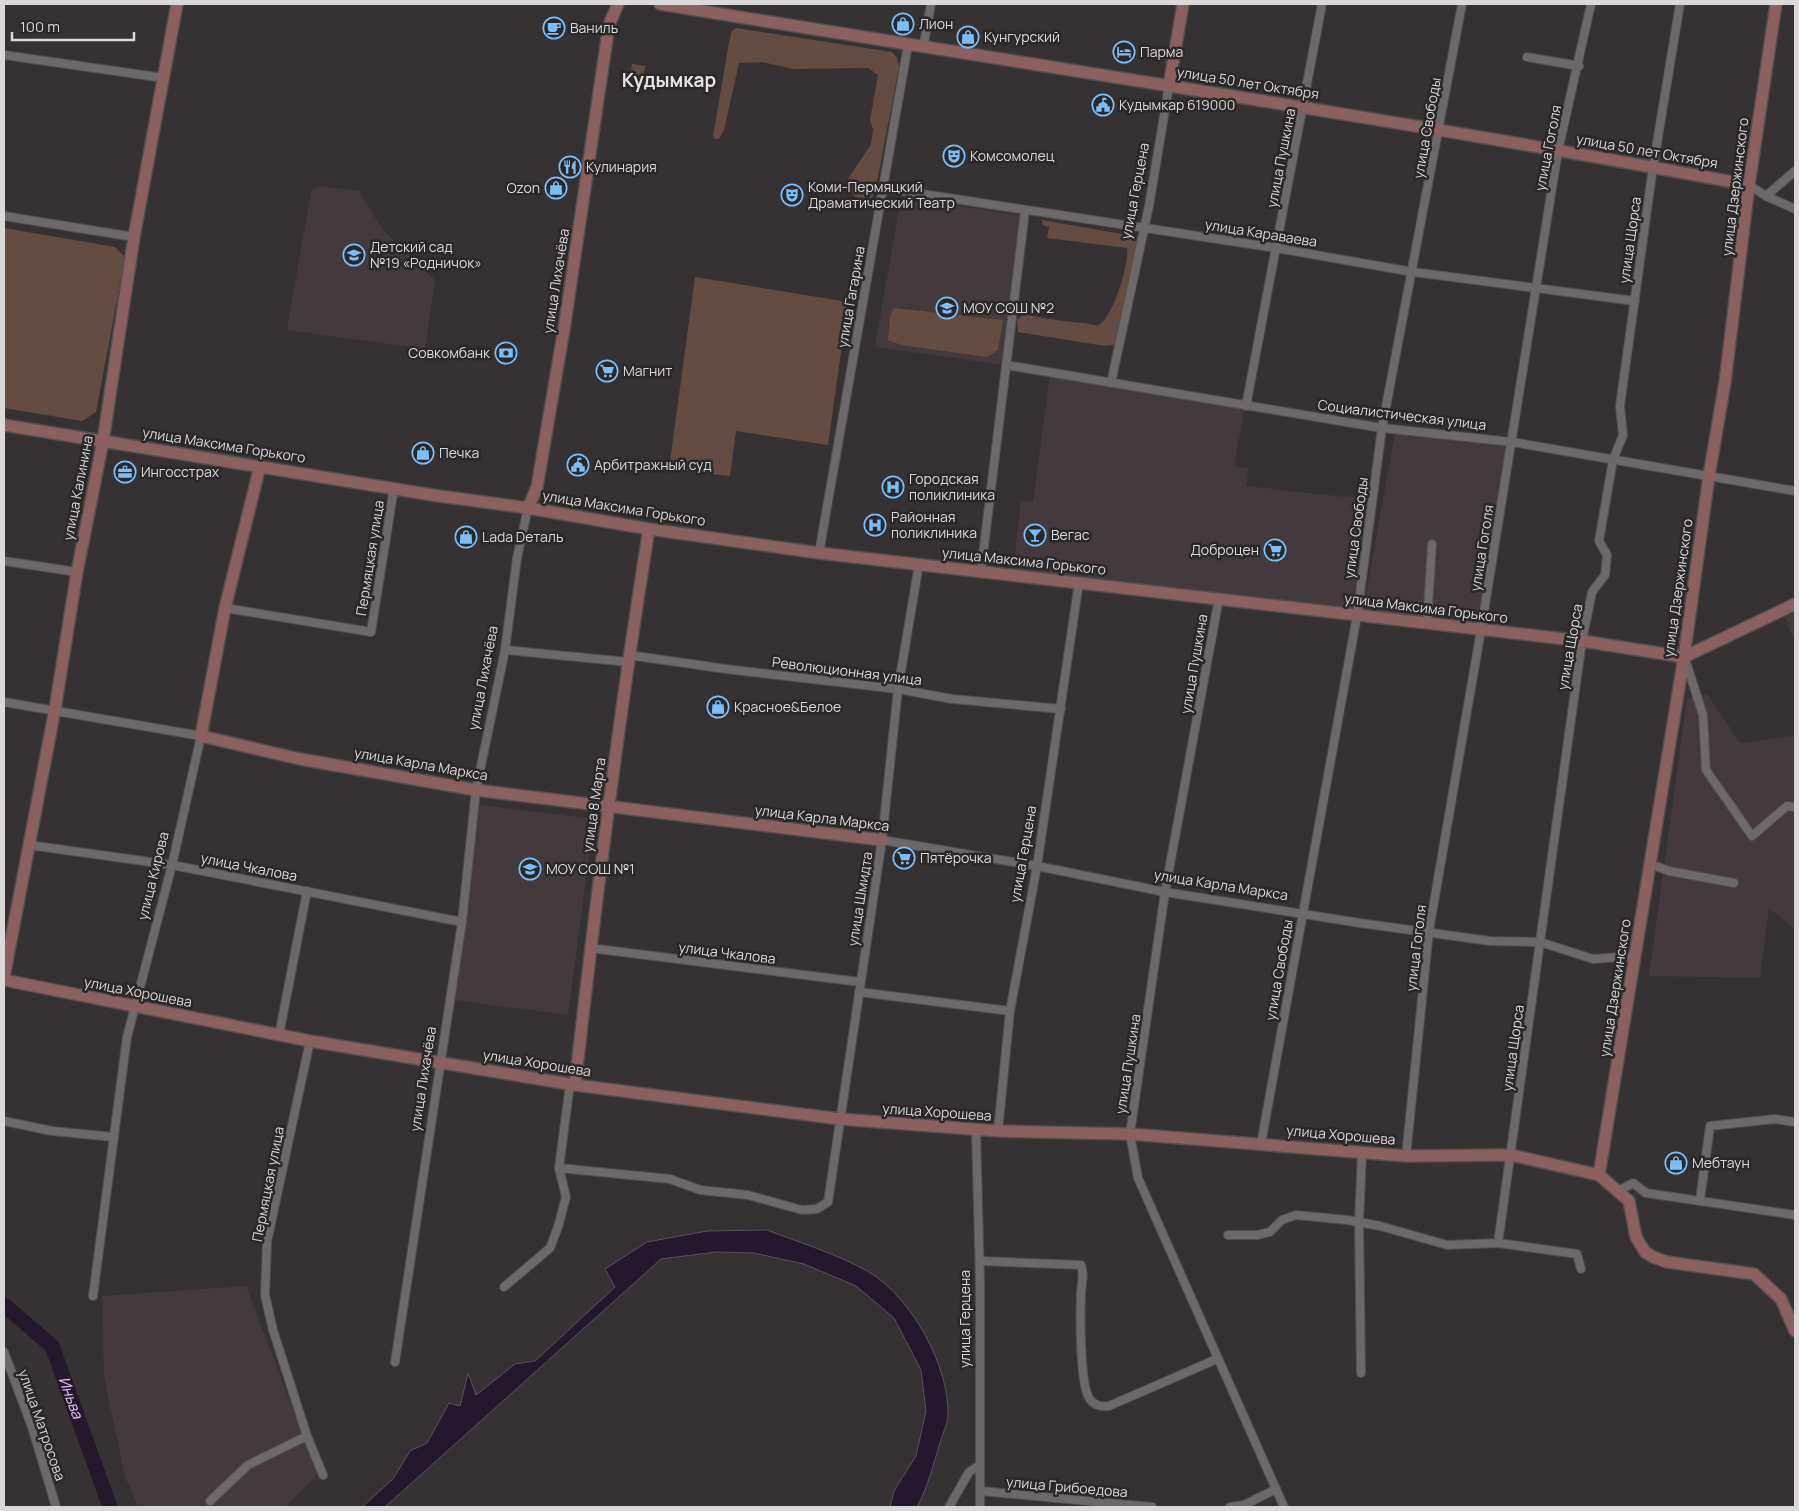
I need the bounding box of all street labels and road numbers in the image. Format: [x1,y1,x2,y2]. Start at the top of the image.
street label: улица 50 лет Октября [1176,62,1320,103]
street label: улица Свободы [1408,76,1445,180]
street label: улица Гоголя [1530,103,1565,193]
street label: улица Пушкина [1262,107,1299,209]
street label: улица Дзержинского [1717,117,1752,257]
street label: улица 50 лет Октября [1575,129,1719,172]
street label: улица Герцена [1116,141,1153,241]
street label: улица Щорса [1614,195,1645,284]
street label: улица Караваева [1204,214,1318,251]
street label: улица Лихачёва [538,227,573,335]
street label: улица Гагарина [832,245,869,349]
street label: Социалистическая улица [1317,395,1487,434]
street label: улица Максима Горького [141,422,307,467]
street label: улица Калинина [58,434,97,542]
street label: улица Свободы [1339,476,1372,580]
street label: улица Максима Горького [541,485,707,530]
street label: Пермяцкая улица [351,499,388,617]
street label: улица Гоголя [1465,503,1498,593]
street label: улица Дзержинского [1658,518,1697,658]
street label: улица Максима Горького [941,542,1107,579]
street label: улица Максима Горького [1343,588,1509,627]
street label: улица Щорса [1553,602,1586,692]
street label: улица Пушкина [1175,613,1212,715]
street label: улица Лихачёва [463,624,502,732]
street label: Революционная улица [771,652,923,689]
street label: улица Карла Маркса [353,742,489,785]
street label: улица 8 Марта [577,756,610,854]
street label: улица Карла Маркса [754,800,890,835]
street label: улица Герцена [1005,804,1040,904]
street label: улица Кирова [132,830,173,922]
street label: улица Чкалова [199,848,299,885]
street label: улица Шмидта [843,850,876,948]
street label: улица Карла Маркса [1153,865,1289,904]
street label: улица Гоголя [1401,903,1430,992]
street label: улица Свободы [1260,918,1297,1022]
street label: улица Дзержинского [1594,918,1635,1058]
street label: улица Чкалова [677,937,777,968]
street label: улица Хорошева [83,972,194,1011]
street label: улица Щорса [1497,1003,1528,1092]
street label: улица Пушкина [1110,1013,1145,1115]
street label: улица Лихачёва [405,1025,440,1133]
street label: улица Хорошева [482,1045,593,1080]
street label: улица Хорошева [882,1098,992,1125]
street label: улица Хорошева [1286,1120,1396,1149]
street label: Пермяцкая улица [247,1125,288,1243]
street label: улица Герцена [955,1270,974,1368]
street label: улица Матросова [15,1367,70,1483]
street label: улица Грибоедова [1006,1472,1129,1501]

